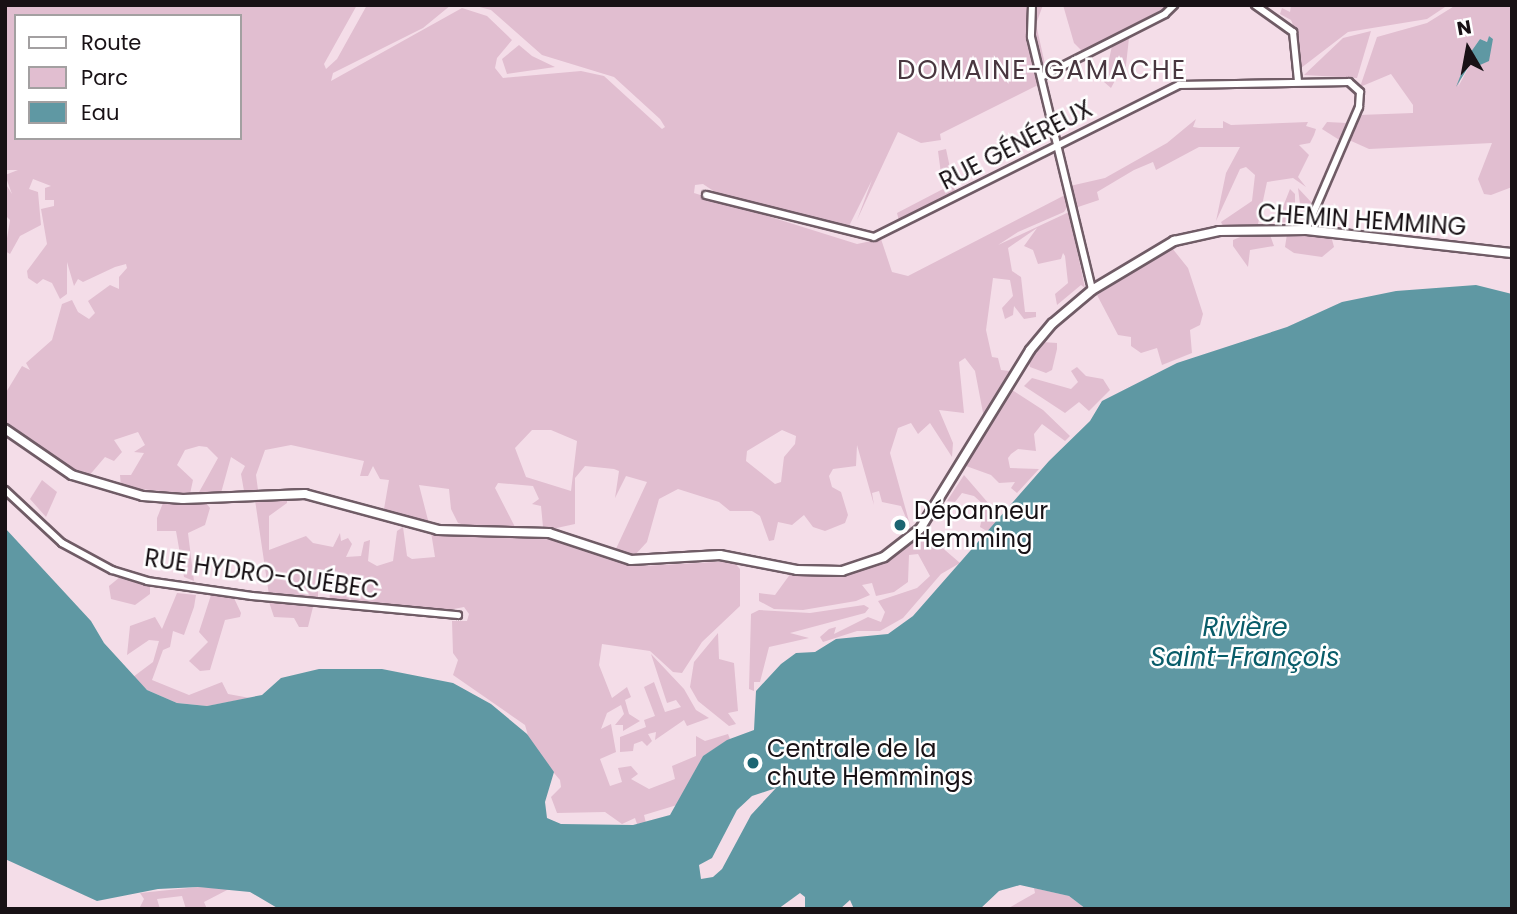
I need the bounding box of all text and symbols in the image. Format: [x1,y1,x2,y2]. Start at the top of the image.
text: N [1455,13,1474,42]
legend [14,14,242,140]
north arrow [1433,14,1503,84]
text: Route [81,28,141,57]
district label: DOMAINE-GAMACHE [899,55,1185,87]
text: Parc [81,63,128,92]
street label: RUE GÉNÉREUX [935,94,1097,196]
text: Eau [81,98,119,127]
street label: CHEMIN HEMMING [1257,198,1467,242]
place label: Dépanneur Hemming [914,497,1048,553]
marker: Dépanneur Hemming [892,517,908,533]
street label: RUE HYDRO-QUÉBEC [143,543,381,605]
water label: Rivière Saint-François [1151,612,1339,674]
place label: Centrale de la chute Hemmings [767,735,973,791]
marker: Centrale de la chute Hemmings [745,755,761,771]

